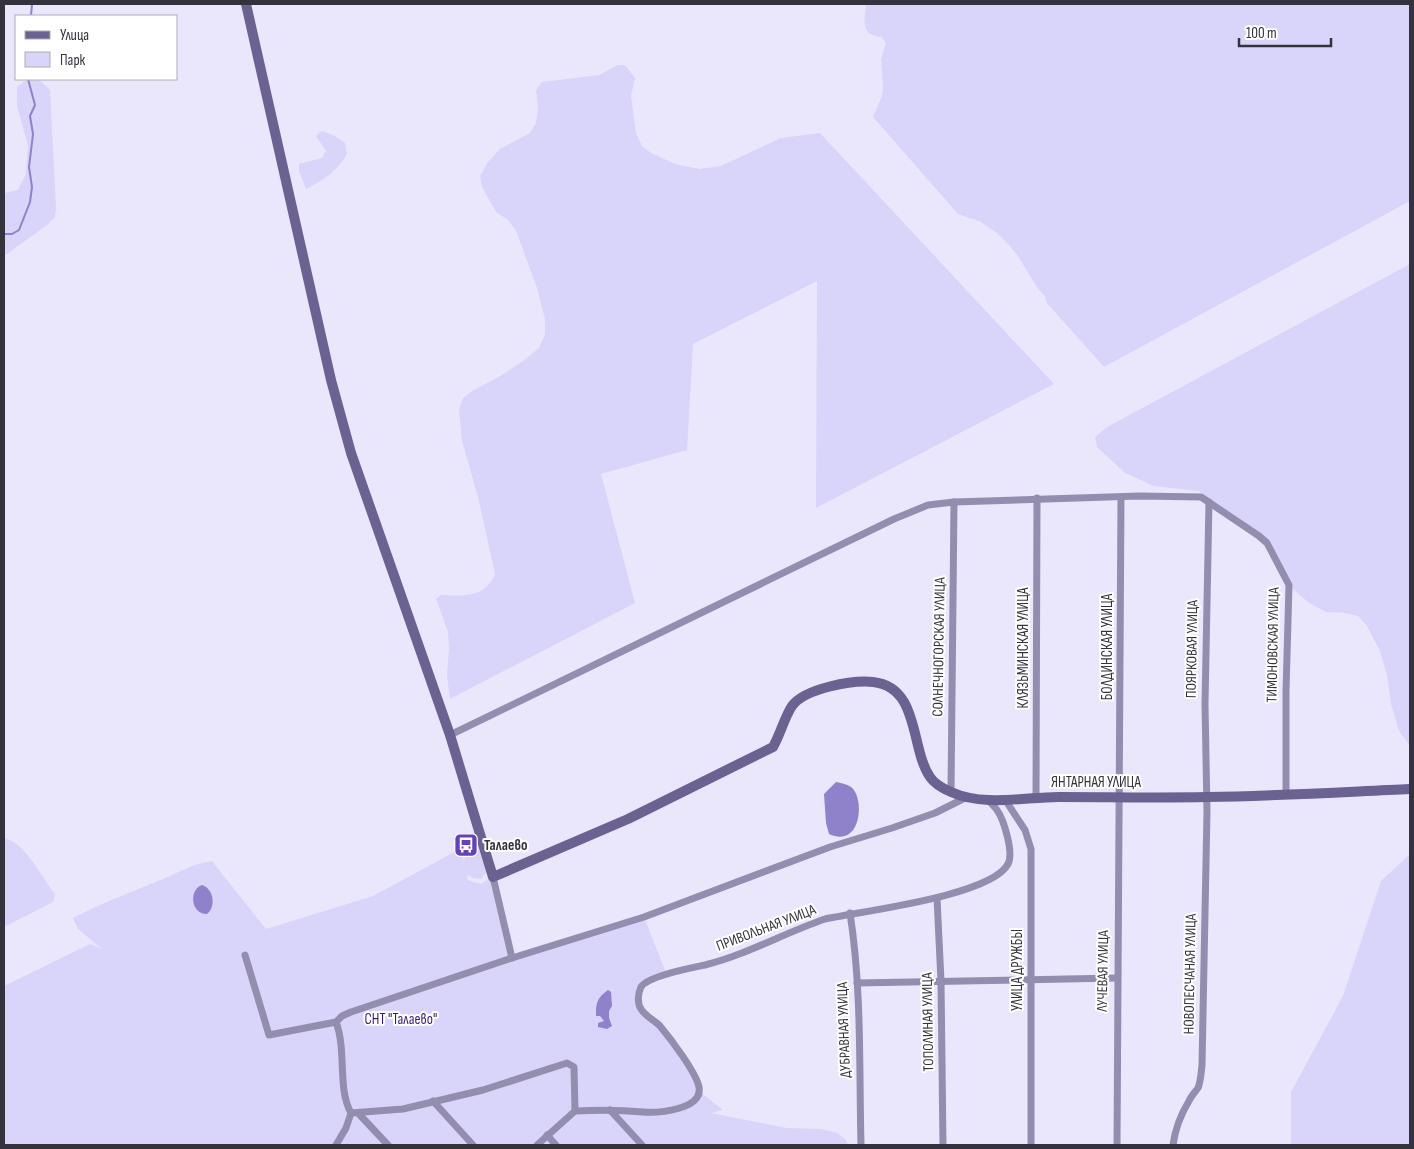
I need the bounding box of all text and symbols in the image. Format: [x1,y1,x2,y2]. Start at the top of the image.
legend [15,15,178,80]
scale bar [1239,15,1332,47]
text: 100 m [1246,24,1277,43]
text: Улица [60,26,89,45]
text: Парк [60,51,86,70]
street label: СОЛНЕЧНОГОРСКАЯ УЛИЦА [928,577,950,717]
street label: КЛЯЗЬМИНСКАЯ УЛИЦА [1014,587,1033,708]
street label: ТИМОНОВСКАЯ УЛИЦА [1262,587,1284,703]
street label: БОЛДИНСКАЯ УЛИЦА [1098,593,1117,700]
street label: ПОЯРКОВАЯ УЛИЦА [1182,599,1202,698]
street label: ЯНТАРНАЯ УЛИЦА [1051,773,1141,792]
bus stop icon: Талаево [453,832,479,858]
place label: Талаево [484,836,527,855]
street label: ПРИВОЛЬНАЯ УЛИЦА [713,900,819,956]
street label: НОВОПЕСЧАНАЯ УЛИЦА [1179,913,1201,1035]
street label: УЛИЦА ДРУЖБЫ [1008,929,1027,1011]
street label: ЛУЧЕВАЯ УЛИЦА [1093,930,1113,1013]
street label: ТОПОЛИНАЯ УЛИЦА [918,972,938,1072]
street label: ДУБРАВНАЯ УЛИЦА [833,981,855,1078]
park label: СНТ "Талаево" [365,1010,437,1029]

